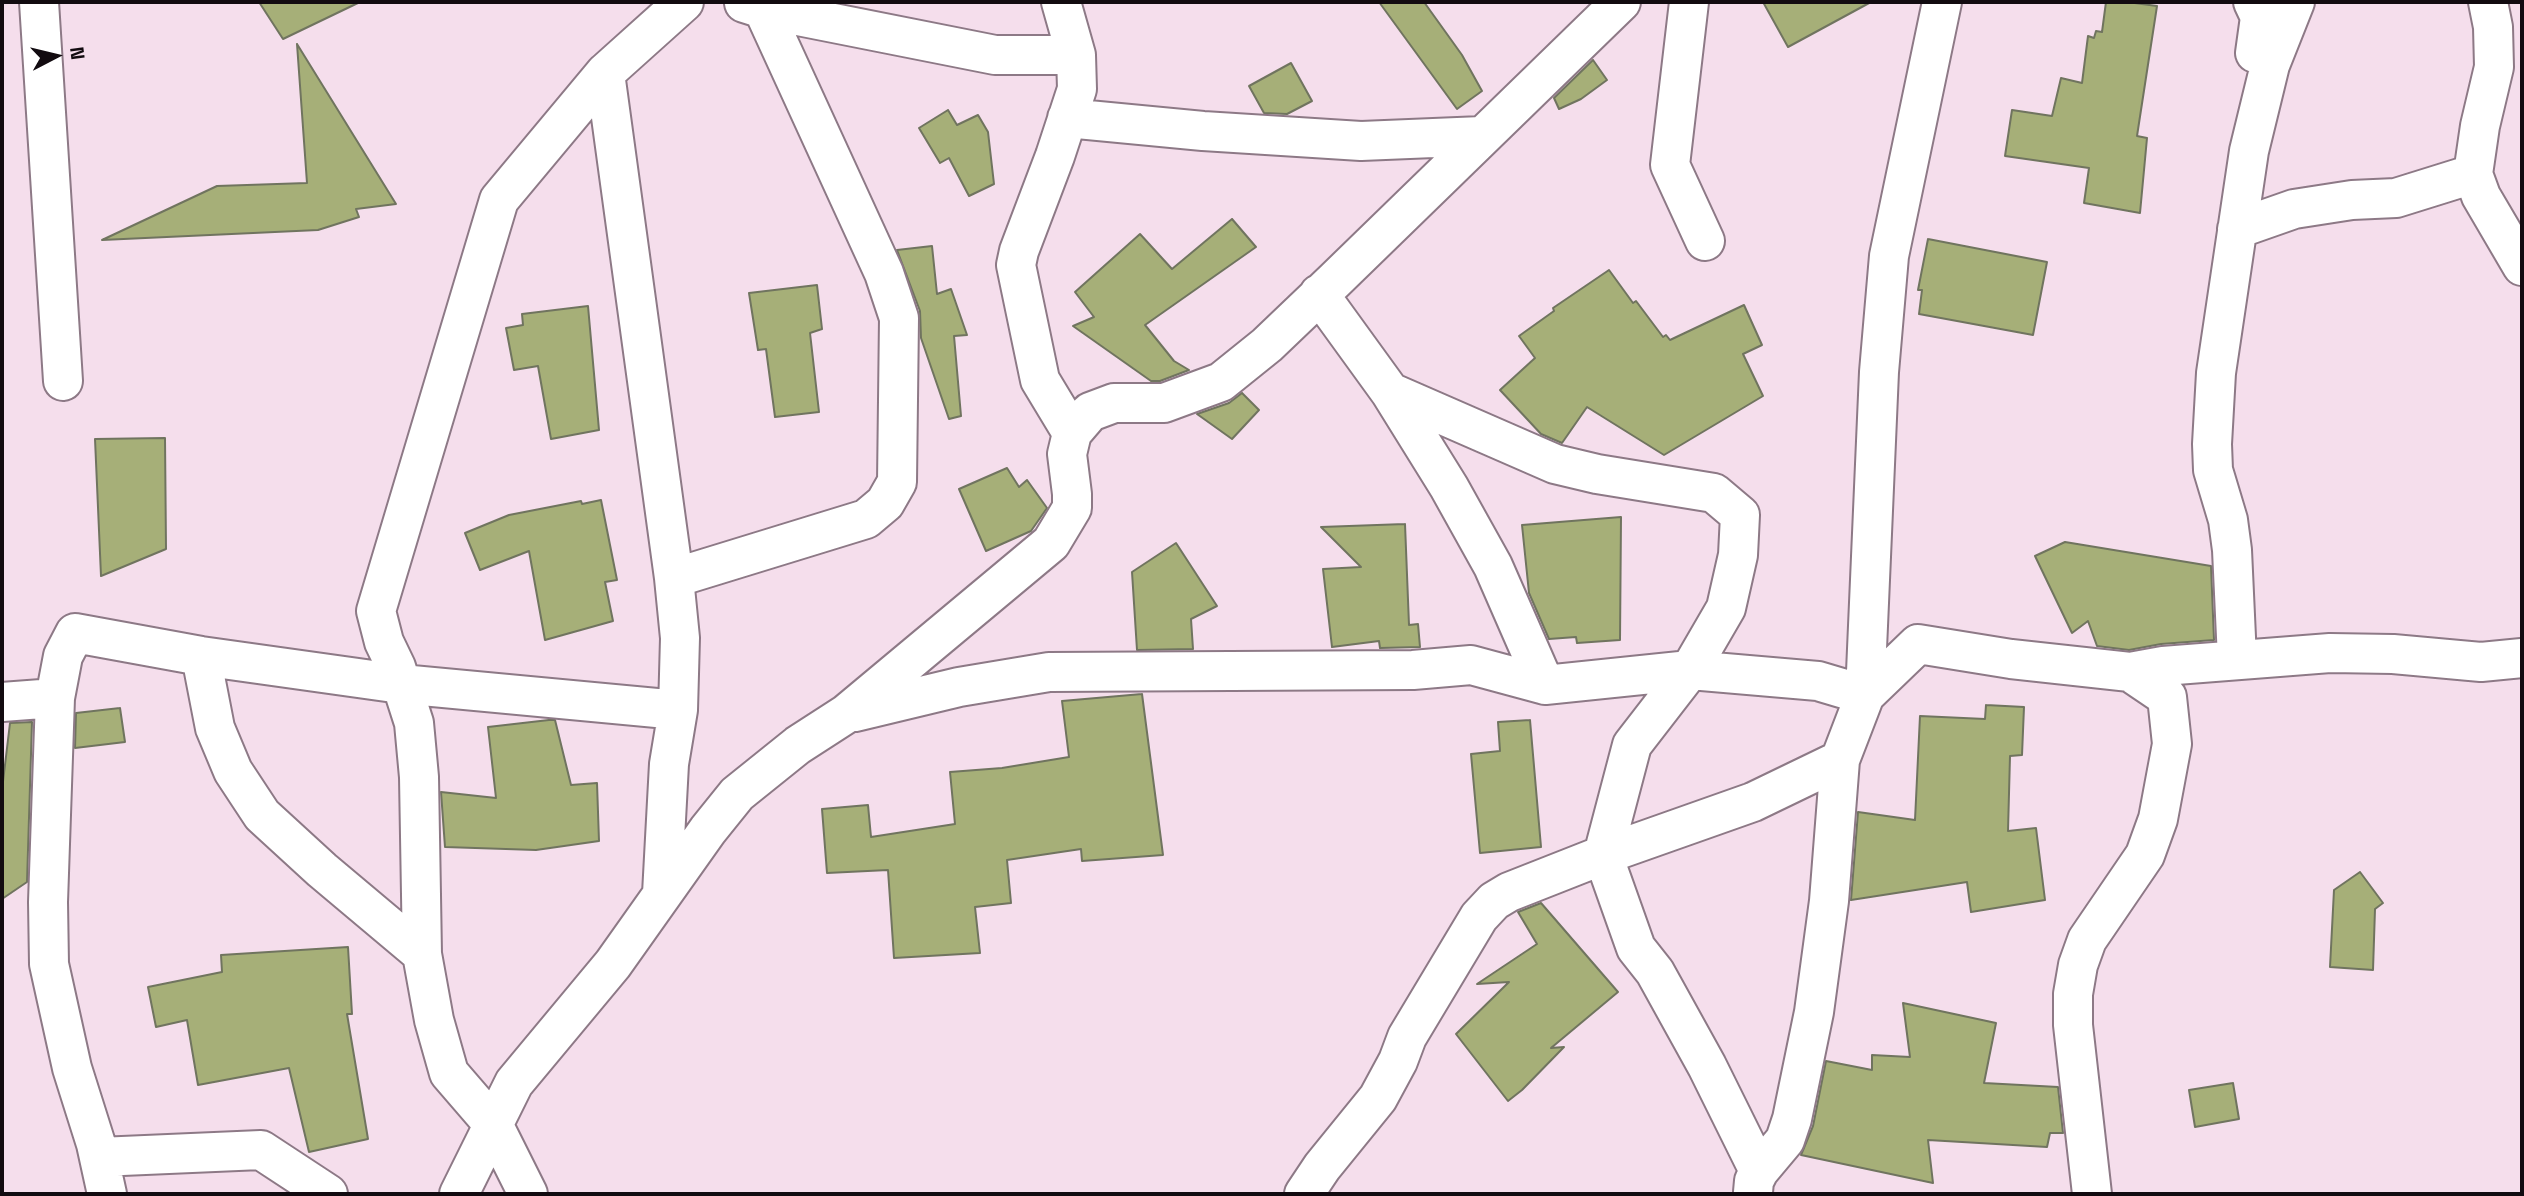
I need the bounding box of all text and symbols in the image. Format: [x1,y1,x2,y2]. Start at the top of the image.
north arrow [21,21,91,91]
text: N [64,46,91,61]

